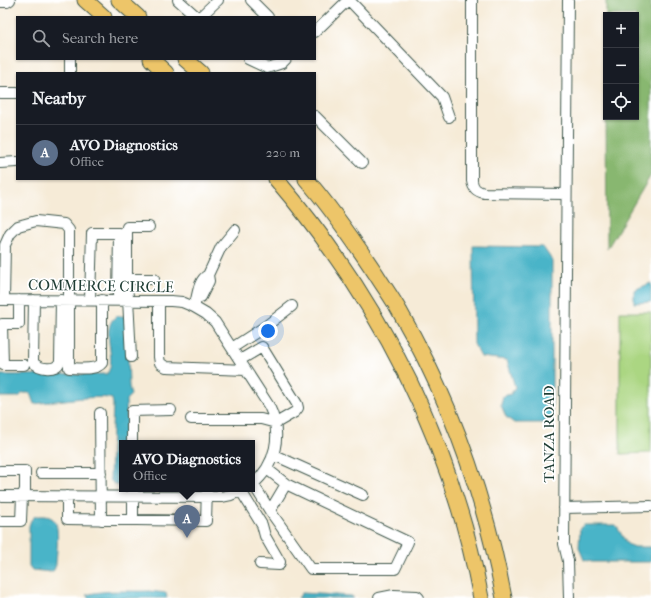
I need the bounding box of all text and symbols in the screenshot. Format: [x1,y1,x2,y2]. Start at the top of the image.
map controls [603,12,639,120]
button: + [603,12,639,48]
search box [16,16,316,60]
icon: search [30,27,52,49]
text: Search here [62,29,138,47]
button: − [603,48,639,84]
button: locate [603,84,639,120]
text: Nearby [32,88,86,108]
text: AVO Diagnostics [70,136,178,154]
text: A [41,145,49,160]
text: 220 m [266,145,300,160]
text: Office [70,154,104,169]
street label: COMMERCE CIRCLE [28,276,174,296]
your location [258,321,278,341]
street label: TANZA ROAD [540,385,558,483]
popup [119,440,255,492]
text: AVO Diagnostics [133,450,241,468]
text: Office [133,468,167,483]
pin: A [174,505,200,538]

